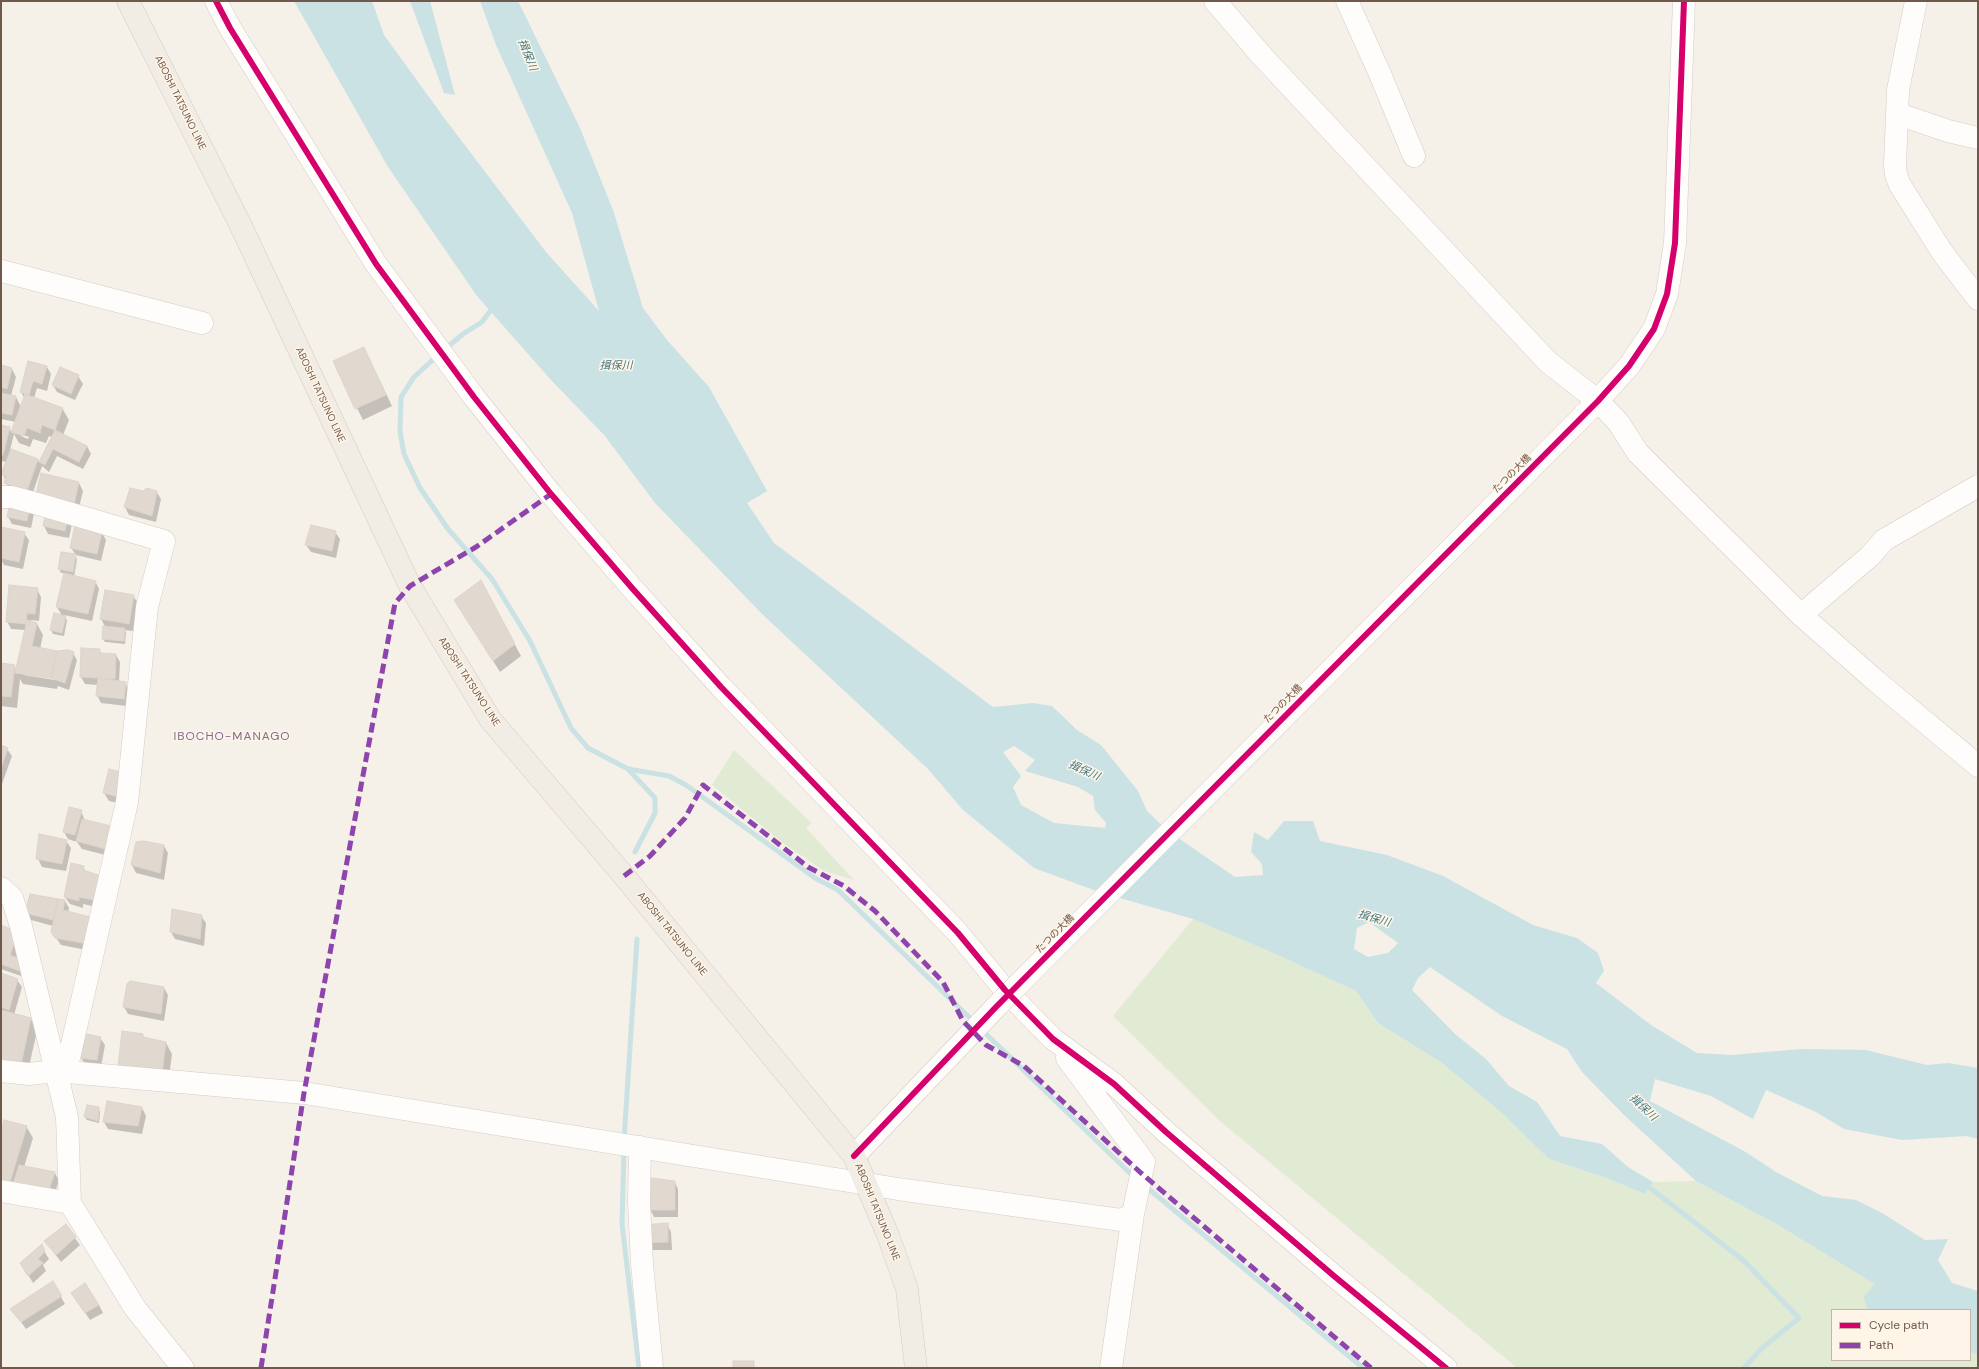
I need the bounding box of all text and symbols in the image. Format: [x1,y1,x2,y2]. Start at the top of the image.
water label: 揖保川 [515,37,539,73]
street label: ABOSHI TATSUNO LINE [152,54,208,152]
street label: ABOSHI TATSUNO LINE [293,345,347,445]
water label: 揖保川 [600,359,632,373]
street label: たつの大橋 [1490,452,1534,496]
street label: ABOSHI TATSUNO LINE [436,635,502,729]
street label: たつの大橋 [1261,682,1305,726]
district label: IBOCHO-MANAGO [173,730,291,744]
water label: 揖保川 [1066,758,1102,784]
street label: ABOSHI TATSUNO LINE [635,890,709,978]
water label: 揖保川 [1356,908,1392,930]
street label: たつの大橋 [1033,912,1077,956]
water label: 揖保川 [1626,1092,1660,1124]
street label: ABOSHI TATSUNO LINE [852,1162,902,1262]
legend [1831,1309,1971,1361]
text: Cycle path [1869,1317,1929,1333]
text: Path [1869,1337,1894,1353]

